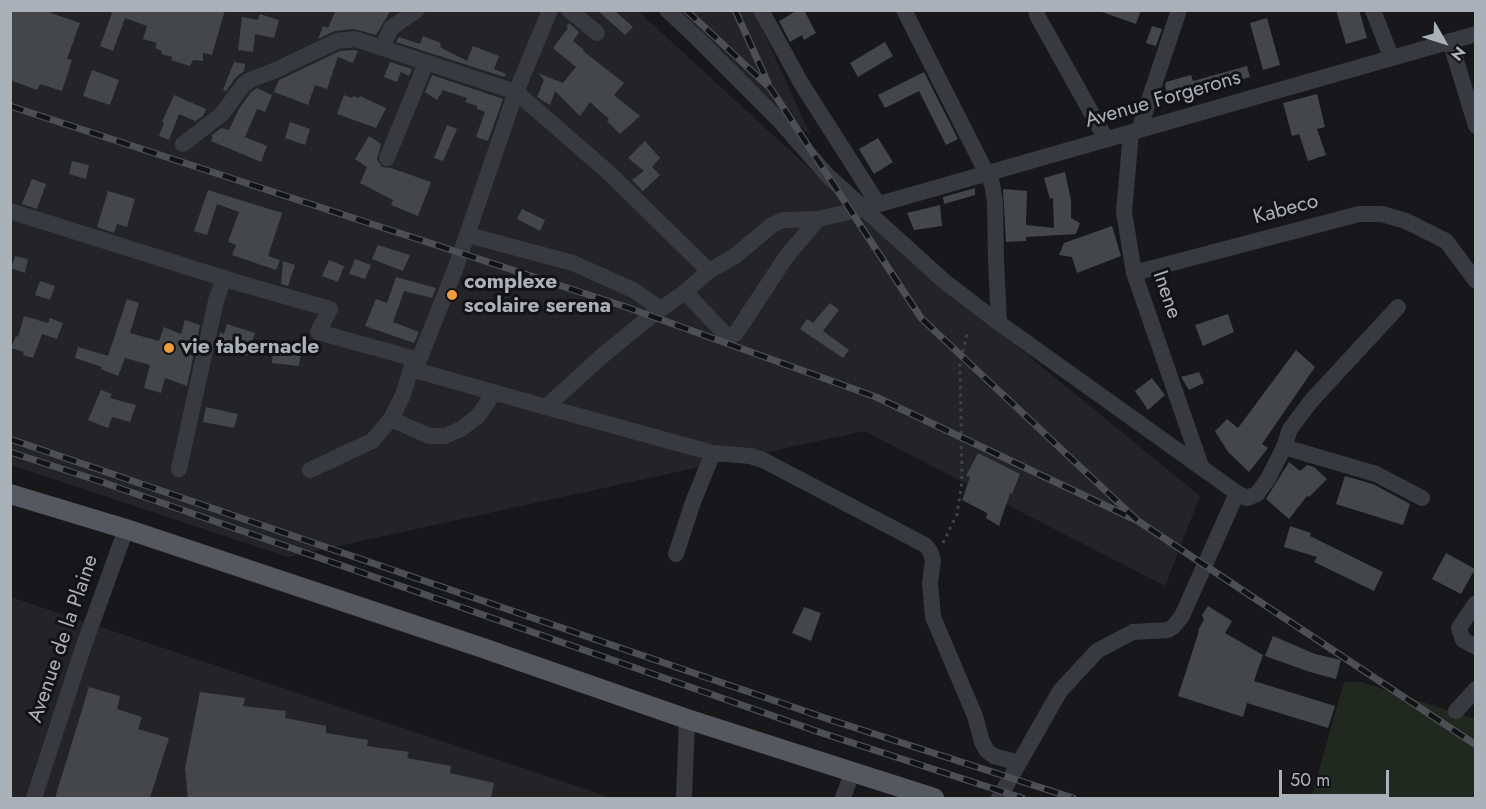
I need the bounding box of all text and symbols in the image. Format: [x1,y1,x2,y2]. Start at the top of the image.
north arrow [1414,12,1474,72]
text: N [1445,41,1471,66]
street label: Avenue Forgerons [1082,66,1244,134]
street label: Kabeco [1251,189,1321,231]
street label: Inene [1146,268,1186,322]
place label: complexe scolaire serena [464,270,611,320]
marker: complexe scolaire serena [445,288,459,302]
place label: vie tabernacle [181,335,319,361]
marker: vie tabernacle [162,341,176,355]
street label: Avenue de la Plaine [23,552,105,726]
scale bar [1282,758,1392,796]
text: 50 m [1290,767,1330,793]

